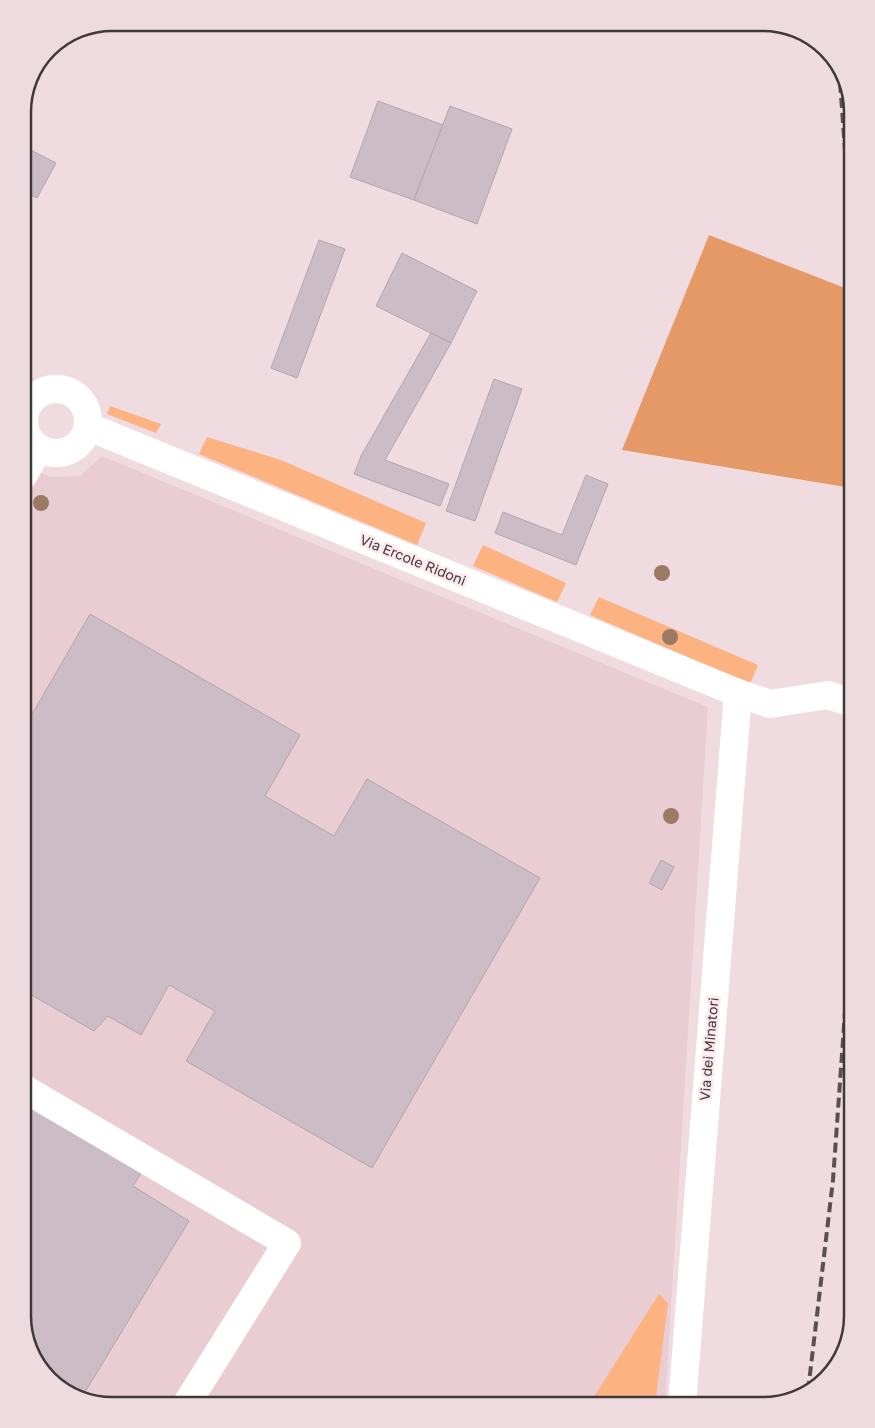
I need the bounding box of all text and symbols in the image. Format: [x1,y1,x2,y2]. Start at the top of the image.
street label: Via Ercole Ridoni [358,530,469,589]
street label: Via dei Minatori [696,996,721,1101]

